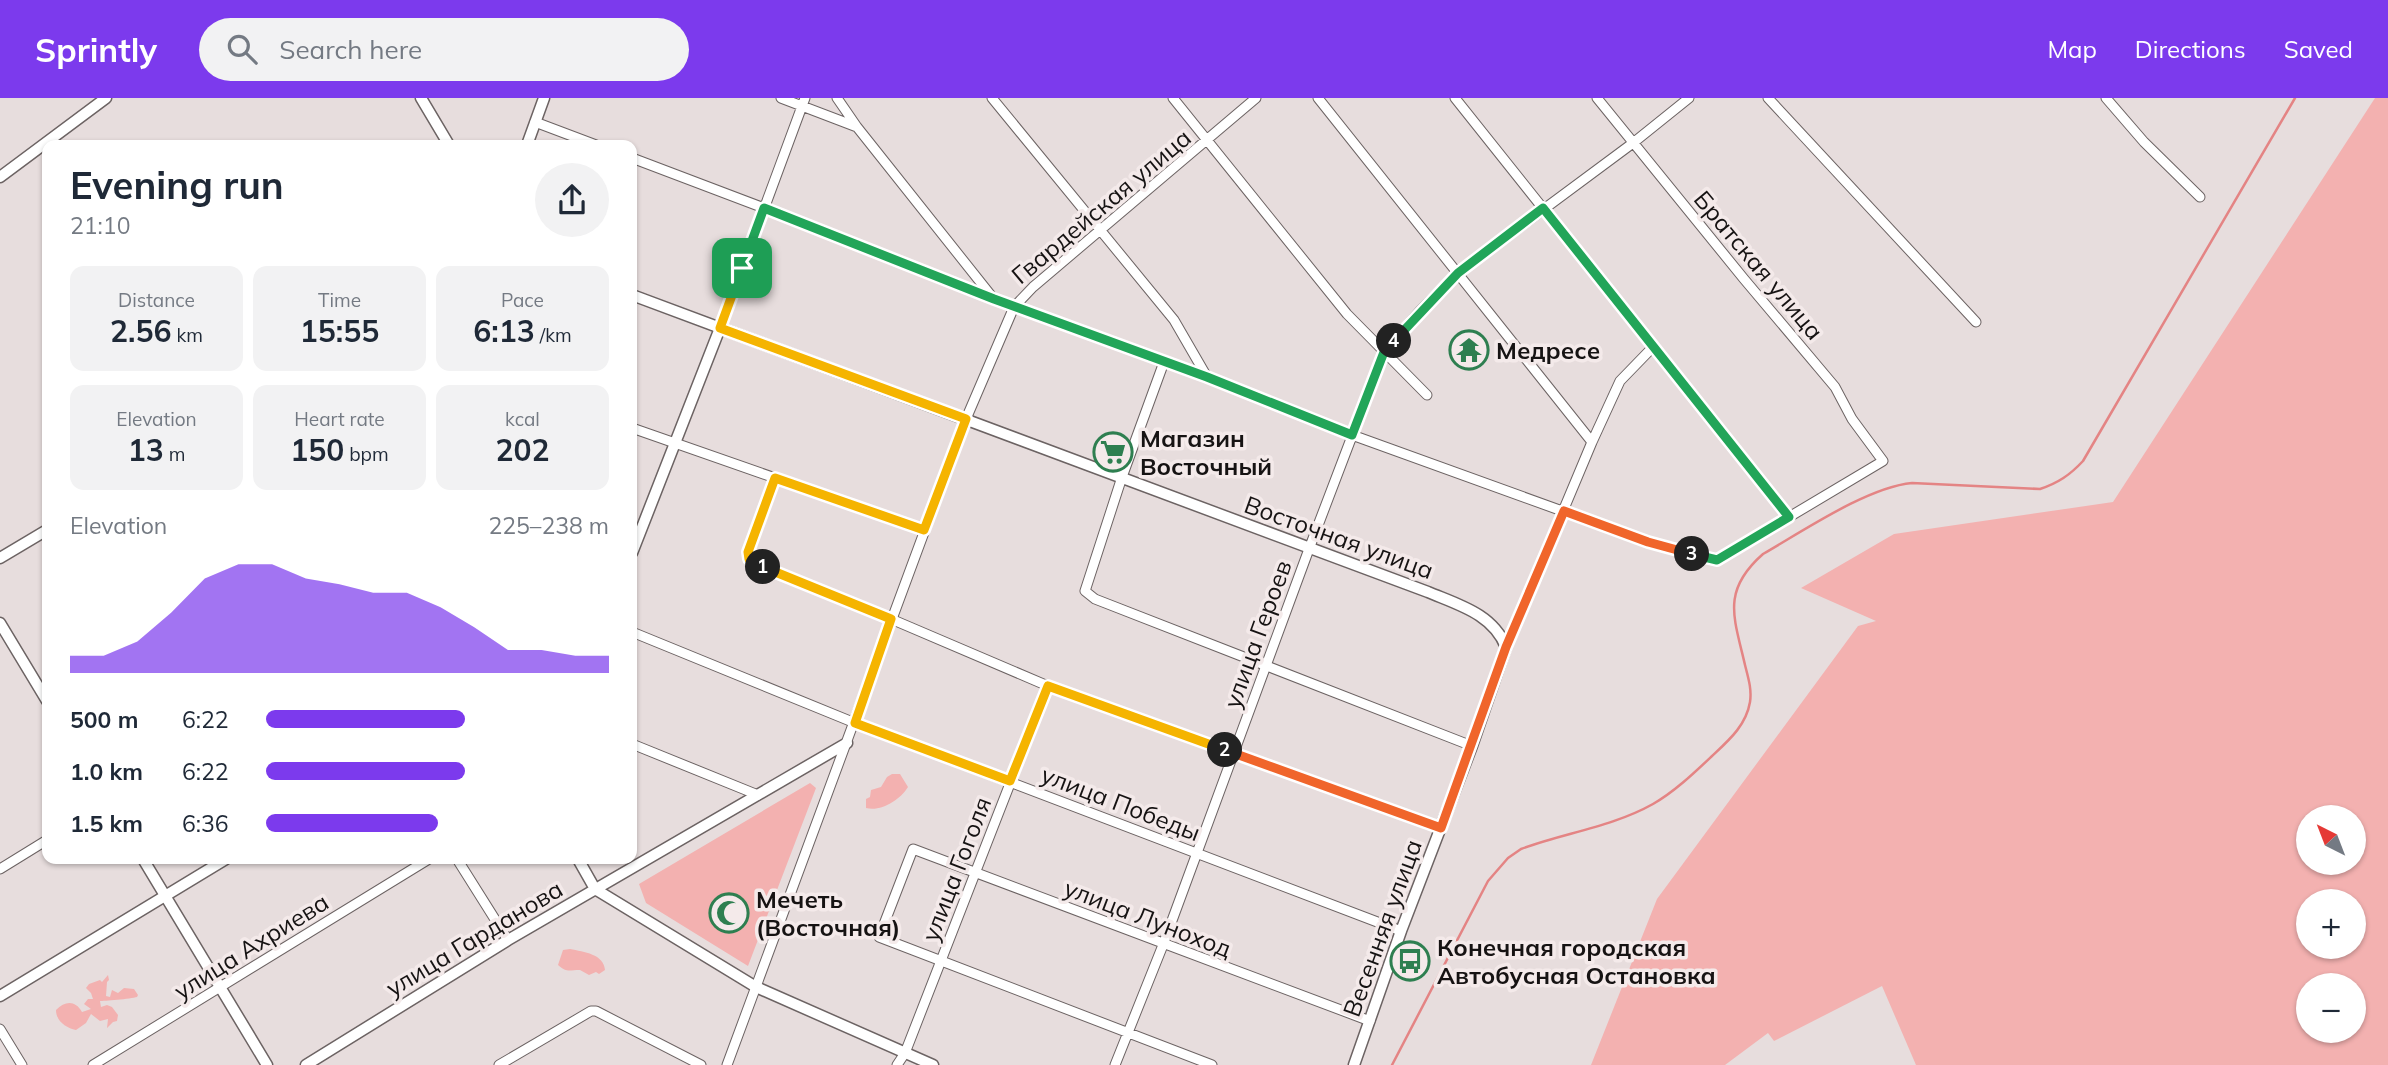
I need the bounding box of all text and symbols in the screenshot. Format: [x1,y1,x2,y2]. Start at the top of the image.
search box [199,18,689,81]
text: Sprintly [35,29,157,70]
icon: search [223,30,261,68]
text: Search here [279,33,422,66]
text: Map [2047,34,2097,64]
text: Directions [2135,34,2246,64]
text: Saved [2284,34,2353,64]
street label: Гвардейская улица [1005,122,1197,290]
text: Evening run [70,161,284,209]
button: share [535,163,609,237]
street label: Братская улица [1688,184,1830,346]
text: 21:10 [70,211,130,240]
pin [712,238,772,298]
icon: arrive [723,249,761,287]
text: Distance [118,288,195,312]
text: Time [318,288,361,312]
text: Pace [501,288,544,312]
text: 2.56 [110,312,172,350]
text: 15:55 [300,312,379,350]
text: 6:13 [473,312,535,350]
text: km [172,323,203,347]
text: /km [535,323,572,347]
pin: 4 [1376,324,1412,358]
text: 4 [1388,328,1399,352]
temple icon: Медресе [1448,329,1490,371]
place label: Медресе [1496,335,1600,365]
text: Elevation [116,407,197,431]
text: Heart rate [294,407,385,431]
text: kcal [505,407,540,431]
place label: Магазин Восточный [1140,423,1272,481]
text: 13 [128,431,164,469]
text: 150 [290,431,344,469]
text: 202 [496,431,550,469]
supermarket icon: Магазин Восточный [1092,431,1134,473]
text: m [164,442,185,466]
text: bpm [344,442,389,466]
street label: Восточная улица [1240,489,1438,585]
text: Elevation [70,511,167,540]
text: 225–238 m [488,511,609,540]
pin: 3 [1674,536,1710,572]
text: 3 [1686,541,1697,565]
pin: 1 [746,550,780,584]
text: 1 [757,554,768,578]
street label: улица Героев [1216,556,1298,712]
text: 500 m [70,705,138,734]
text: 6:22 [182,705,229,734]
pin: 2 [1208,732,1242,768]
text: 2 [1219,737,1230,761]
text: 1.0 km [70,757,143,786]
text: 6:22 [182,757,229,786]
street label: улица Победы [1037,759,1205,847]
street label: улица Гоголя [915,793,997,945]
north arrow [2296,805,2366,875]
map controls [2296,805,2366,1043]
text: 1.5 km [70,809,143,838]
text: 6:36 [182,809,229,838]
street label: Весенняя улица [1336,835,1428,1021]
street label: улица Луноход [1060,872,1236,964]
street label: улица Гарданова [380,873,568,1003]
place label: Мечеть (Восточная) [756,884,900,942]
street label: улица Ахриева [168,886,334,1006]
button: + [2296,889,2366,959]
mosque icon: Мечеть (Восточная) [708,892,750,934]
place label: Конечная городская Автобусная Остановка [1437,932,1716,990]
bus stop icon: Конечная городская Автобусная Остановка [1389,940,1431,982]
button: − [2296,973,2366,1043]

